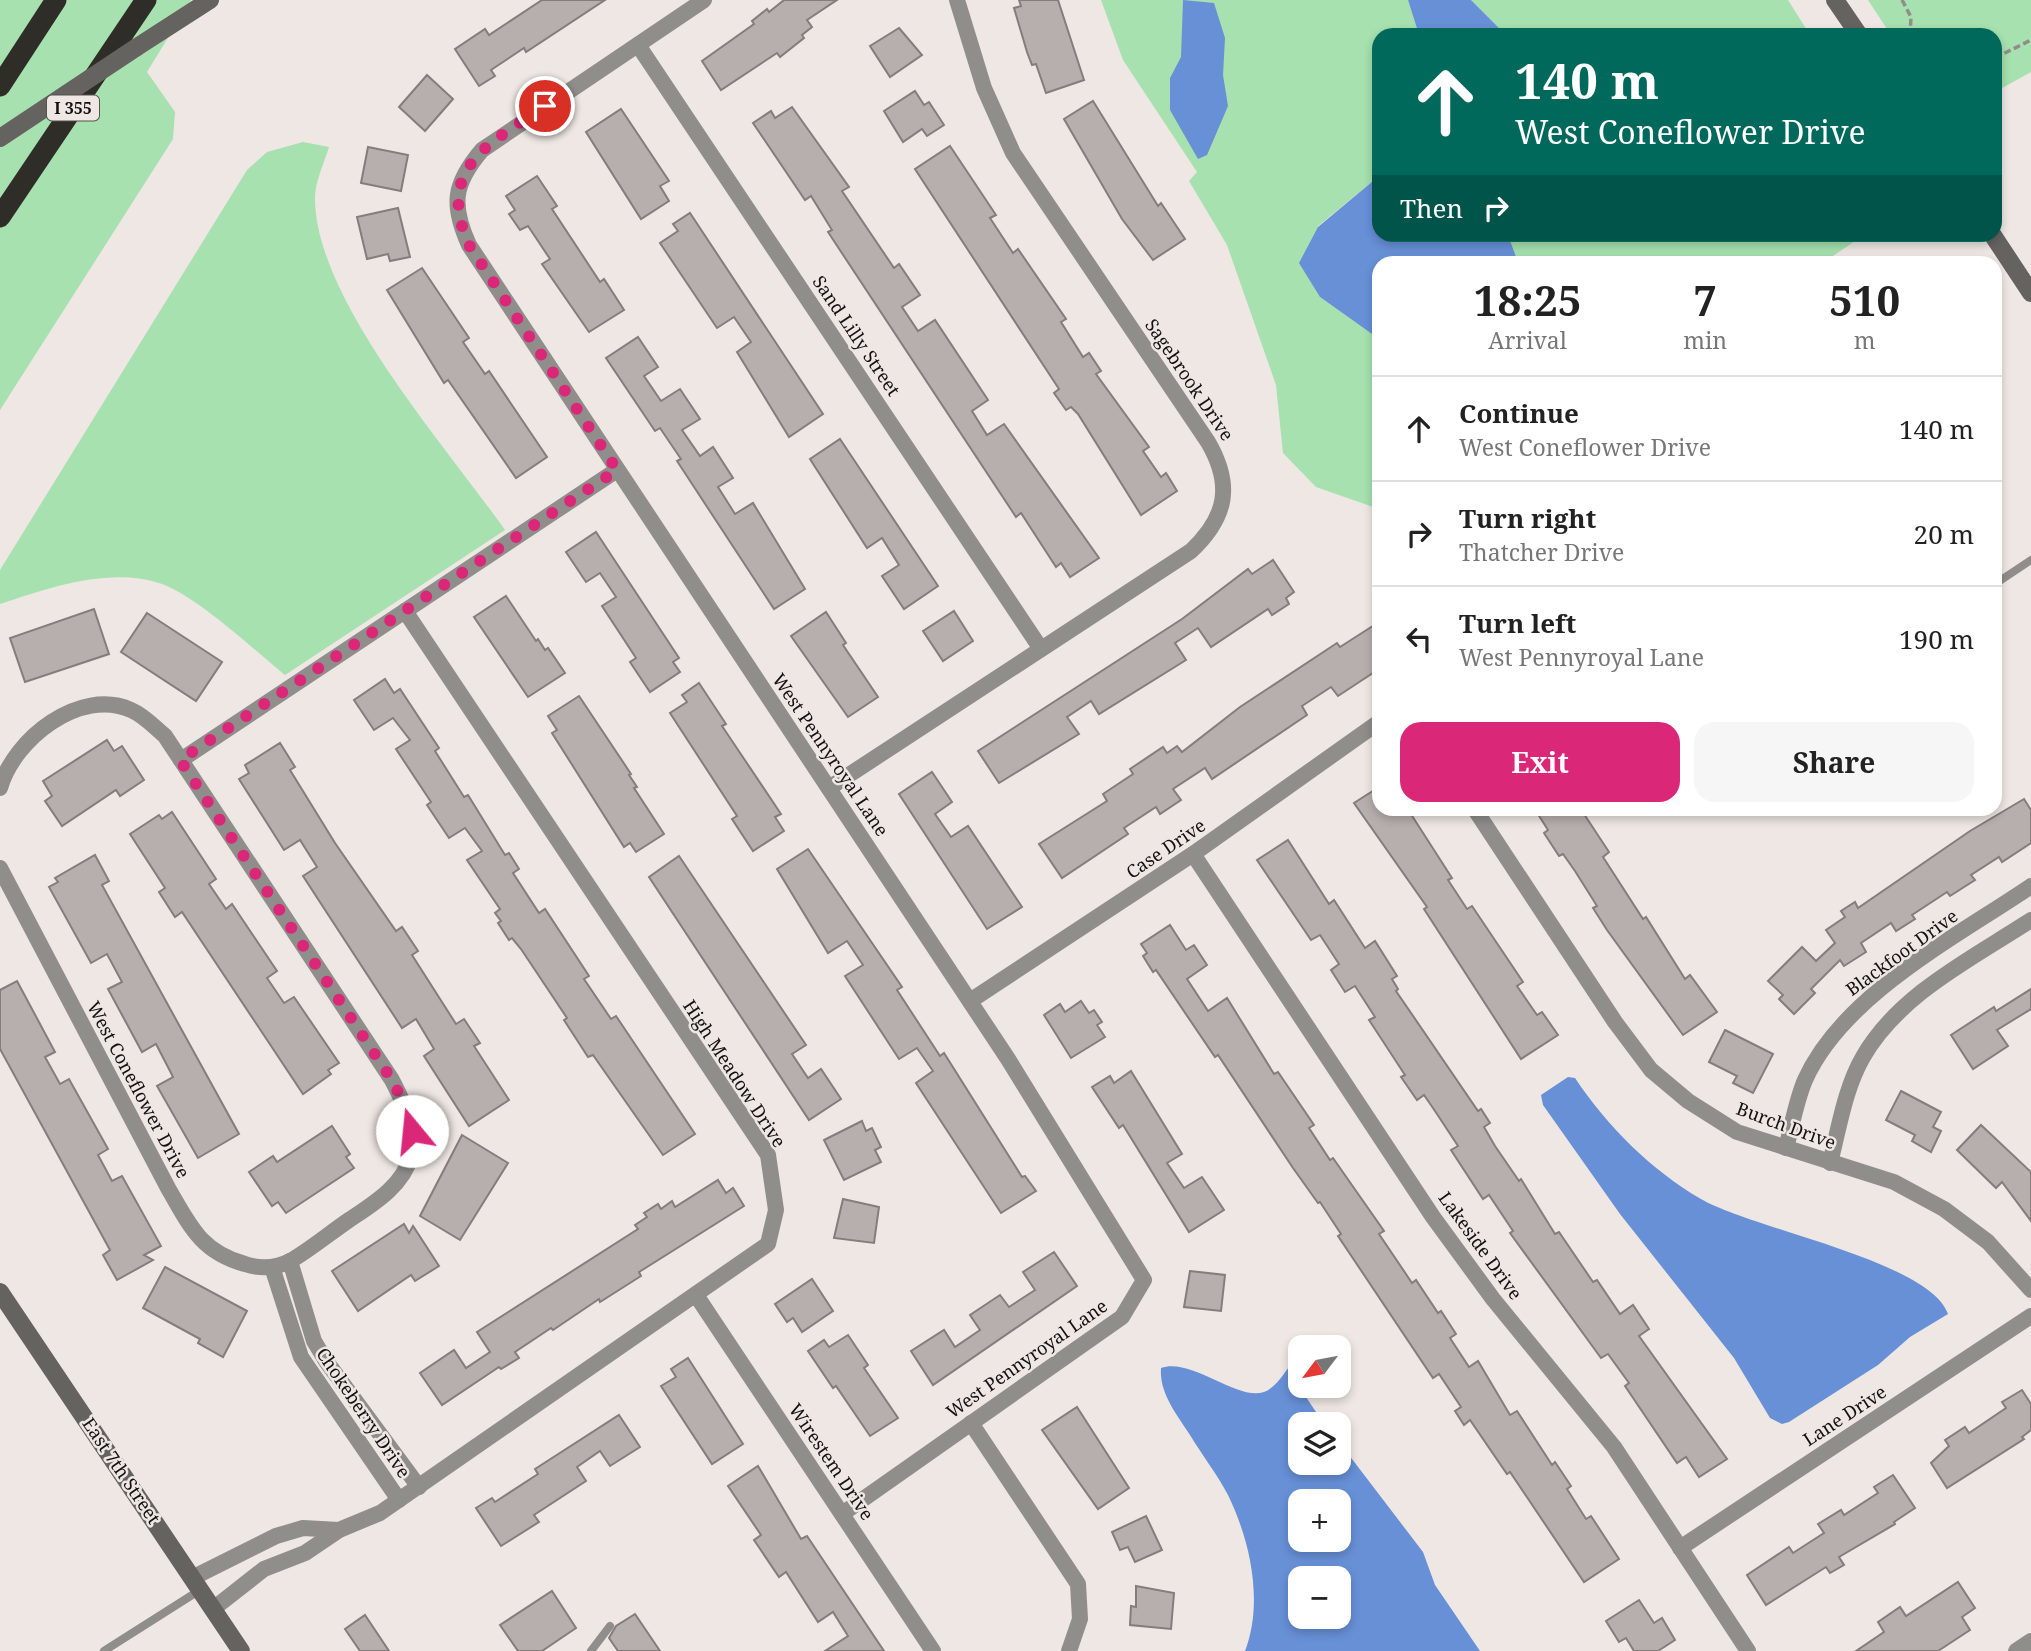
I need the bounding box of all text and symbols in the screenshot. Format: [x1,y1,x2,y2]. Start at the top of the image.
text: 140 m [1515,47,1659,113]
icon: ahead [1400,56,1491,147]
pin [515,76,575,136]
icon: arrive [526,87,564,125]
road number: I 355 [47,96,99,120]
text: West Coneflower Drive [1515,110,1866,153]
icon: right [1477,189,1515,227]
text: Then [1400,190,1463,226]
street label: Sand Lilly Street [808,271,906,400]
text: 18:25 [1474,271,1581,328]
text: 7 [1693,271,1717,328]
text: 510 [1829,271,1900,328]
street label: Sagebrook Drive [1140,314,1240,445]
text: Arrival [1488,324,1567,356]
text: min [1683,324,1727,356]
text: m [1854,324,1875,356]
text: Continue [1459,395,1579,431]
icon: ahead [1400,410,1438,448]
text: 140 m [1899,411,1974,447]
text: West Coneflower Drive [1459,431,1711,463]
text: Turn right [1459,500,1596,536]
icon: right [1400,515,1438,553]
text: 20 m [1914,516,1974,552]
text: Thatcher Drive [1459,536,1624,568]
text: Turn left [1459,605,1576,641]
icon: left [1400,620,1438,658]
text: 190 m [1899,621,1974,657]
text: West Pennyroyal Lane [1459,641,1704,673]
street label: West Pennyroyal Lane [767,668,894,841]
button: Exit [1400,722,1680,802]
button: Share [1694,722,1974,802]
street label: Case Drive [1121,813,1210,884]
street label: Blackfoot Drive [1841,903,1962,1001]
street label: High Meadow Drive [678,995,792,1152]
street label: West Coneflower Drive [82,997,196,1182]
position arrow [375,1094,449,1168]
street label: Burch Drive [1733,1096,1839,1154]
street label: Lakeside Drive [1434,1187,1528,1304]
street label: West Pennyroyal Lane [941,1293,1112,1423]
north arrow [1288,1335,1351,1398]
map controls [1288,1335,1351,1629]
street label: Chokeberry Drive [311,1343,416,1482]
street label: Lane Drive [1798,1379,1891,1451]
street label: Wirestem Drive [784,1398,880,1524]
button: layers [1288,1412,1351,1475]
street label: East 7th Street [77,1413,166,1528]
button: + [1288,1489,1351,1552]
button: − [1288,1566,1351,1629]

